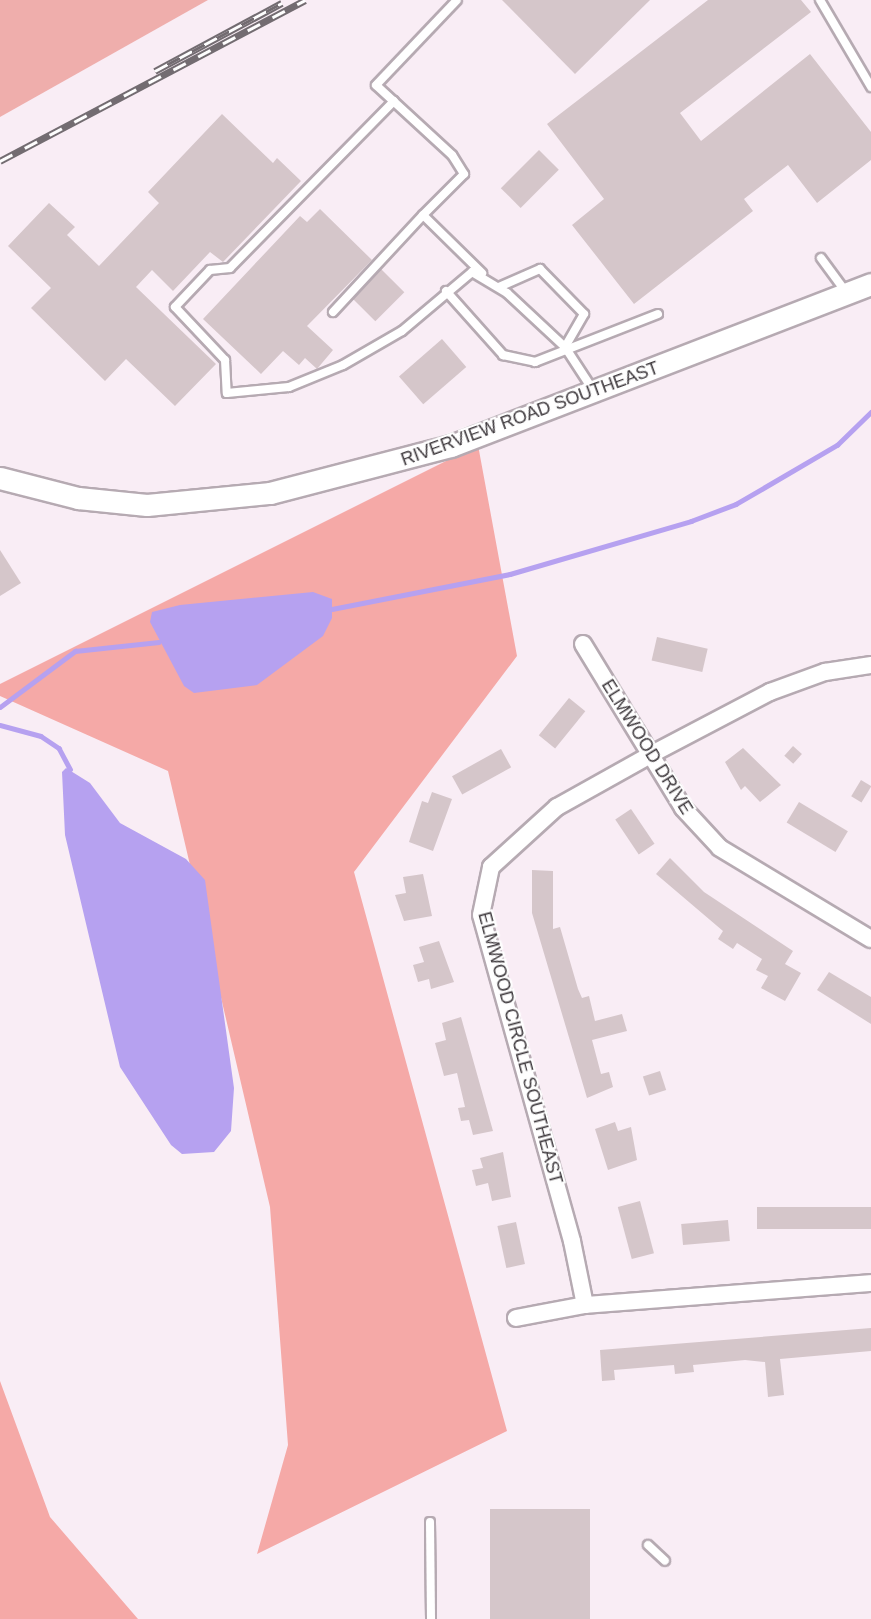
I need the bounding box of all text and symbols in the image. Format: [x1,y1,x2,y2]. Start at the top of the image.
street label: RIVERVIEW ROAD SOUTHEAST [398,357,662,471]
street label: ELMWOOD DRIVE [597,676,697,818]
street label: ELMWOOD CIRCLE SOUTHEAST [473,909,567,1187]

